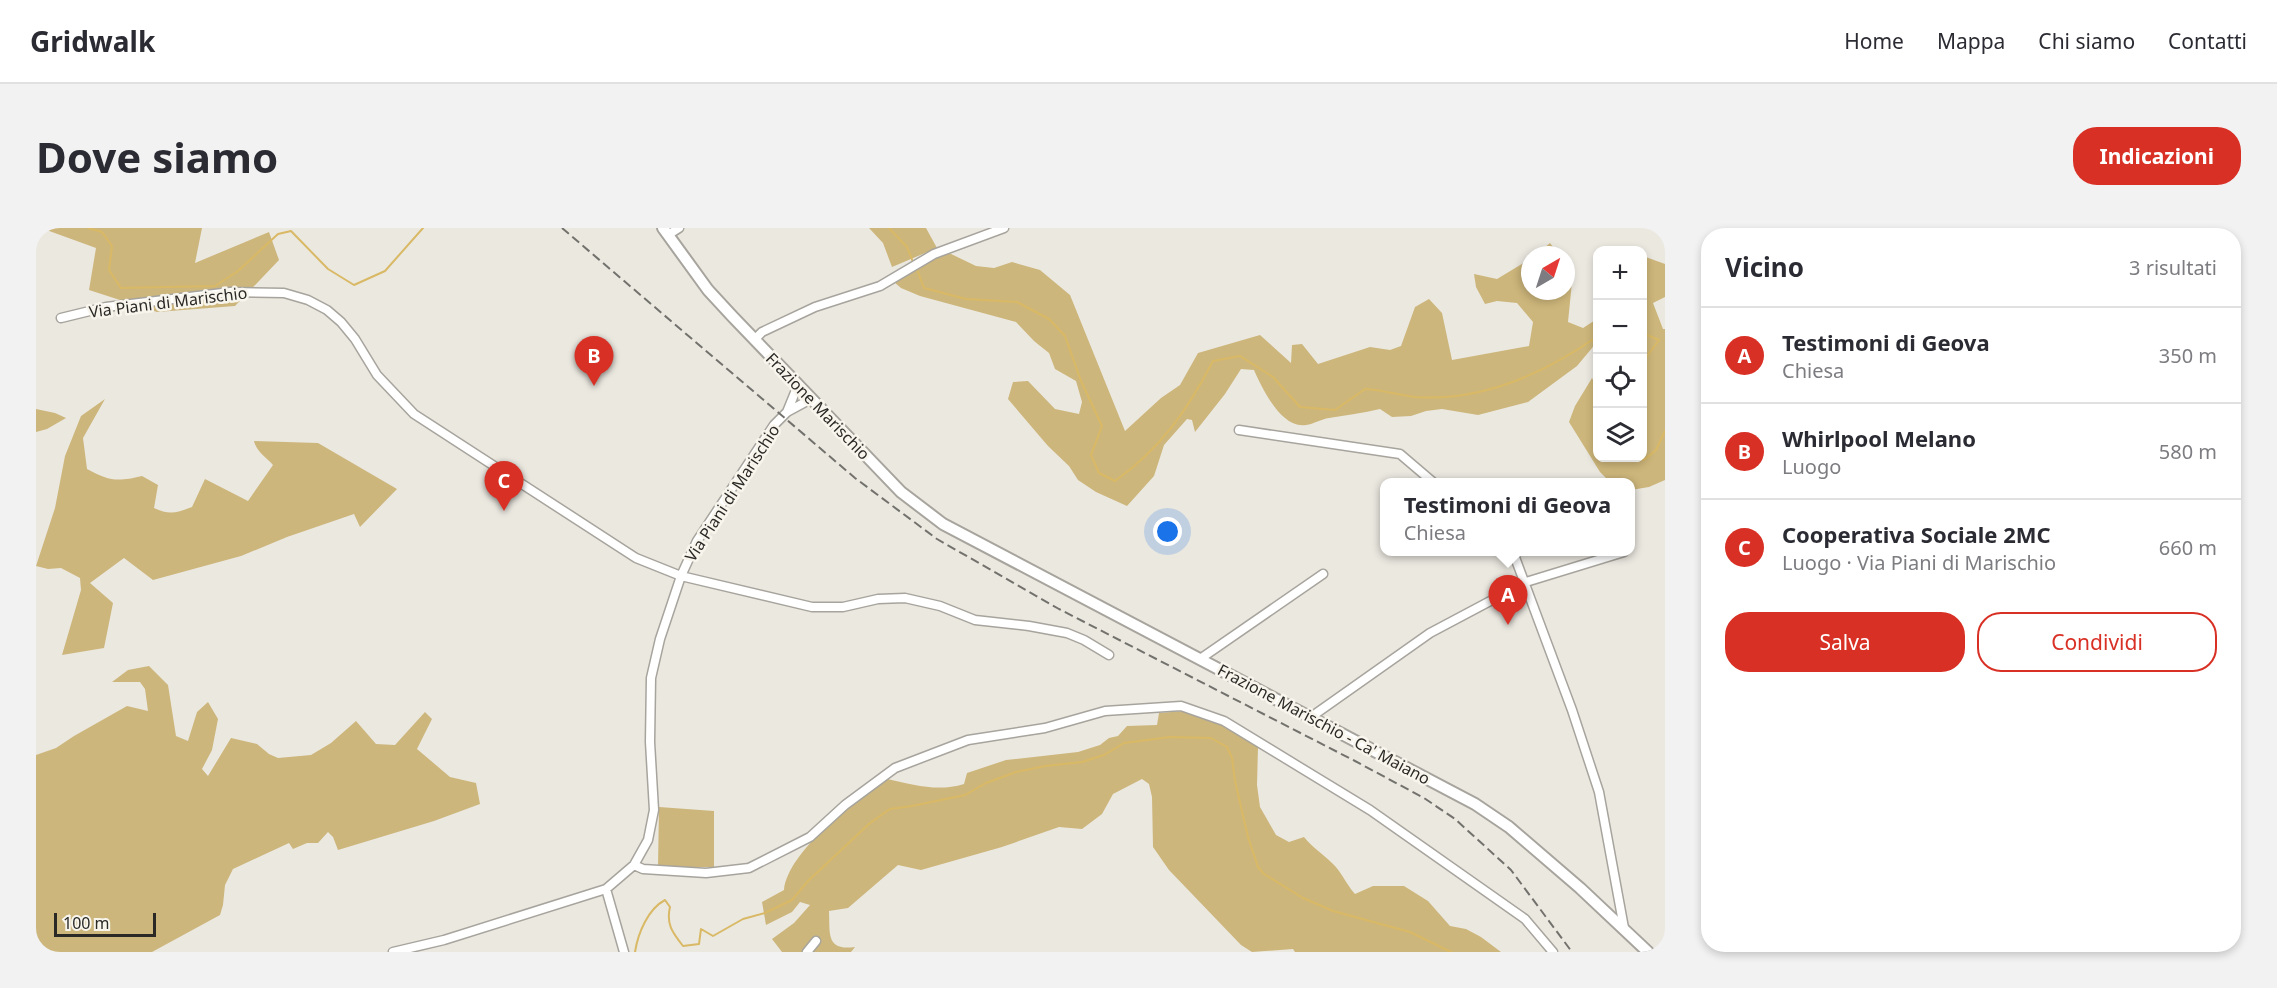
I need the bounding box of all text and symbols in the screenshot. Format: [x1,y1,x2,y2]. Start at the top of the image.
text: Gridwalk [30,22,155,60]
text: Home [1844,27,1904,55]
text: Mappa [1937,27,2005,55]
text: Chi siamo [2038,27,2135,55]
text: Contatti [2168,27,2247,55]
button: Indicazioni [2073,127,2241,185]
text: Dove siamo [36,128,278,185]
north arrow [1521,246,1575,300]
map controls [1593,246,1647,462]
button: + [1593,246,1647,300]
text: Vicino [1725,249,1804,285]
text: 3 risultati [2129,254,2217,281]
street label: Via Piani di Marischio [88,281,248,323]
button: − [1593,300,1647,354]
text: Testimoni di Geova [1782,327,1990,357]
pin: B [574,336,614,386]
text: A [1738,342,1751,369]
text: 350 m [2159,342,2217,369]
street label: Frazione Marischio [761,348,875,464]
button: locate [1593,354,1647,408]
text: Chiesa [1782,357,1844,384]
button: layers [1593,408,1647,462]
street label: Via Piani di Marischio [679,420,785,566]
text: Whirlpool Melano [1782,423,1976,453]
text: B [1738,438,1751,465]
text: 580 m [2159,438,2217,465]
text: Luogo [1782,453,1841,480]
pin: C [484,462,524,511]
popup [1380,478,1635,556]
text: Testimoni di Geova [1404,489,1611,519]
your location [1153,517,1182,546]
text: Chiesa [1404,519,1466,546]
text: Cooperativa Sociale 2MC [1782,519,2051,549]
text: C [1738,534,1751,561]
text: 660 m [2159,534,2217,561]
text: Luogo · Via Piani di Marischio [1782,549,2056,576]
pin: A [1488,576,1528,625]
button: Salva [1725,612,1965,672]
button: Condividi [1977,612,2217,672]
street label: Frazione Marischio - Ca' Maiano [1214,659,1434,789]
scale bar [54,910,156,938]
text: 100 m [63,912,110,934]

